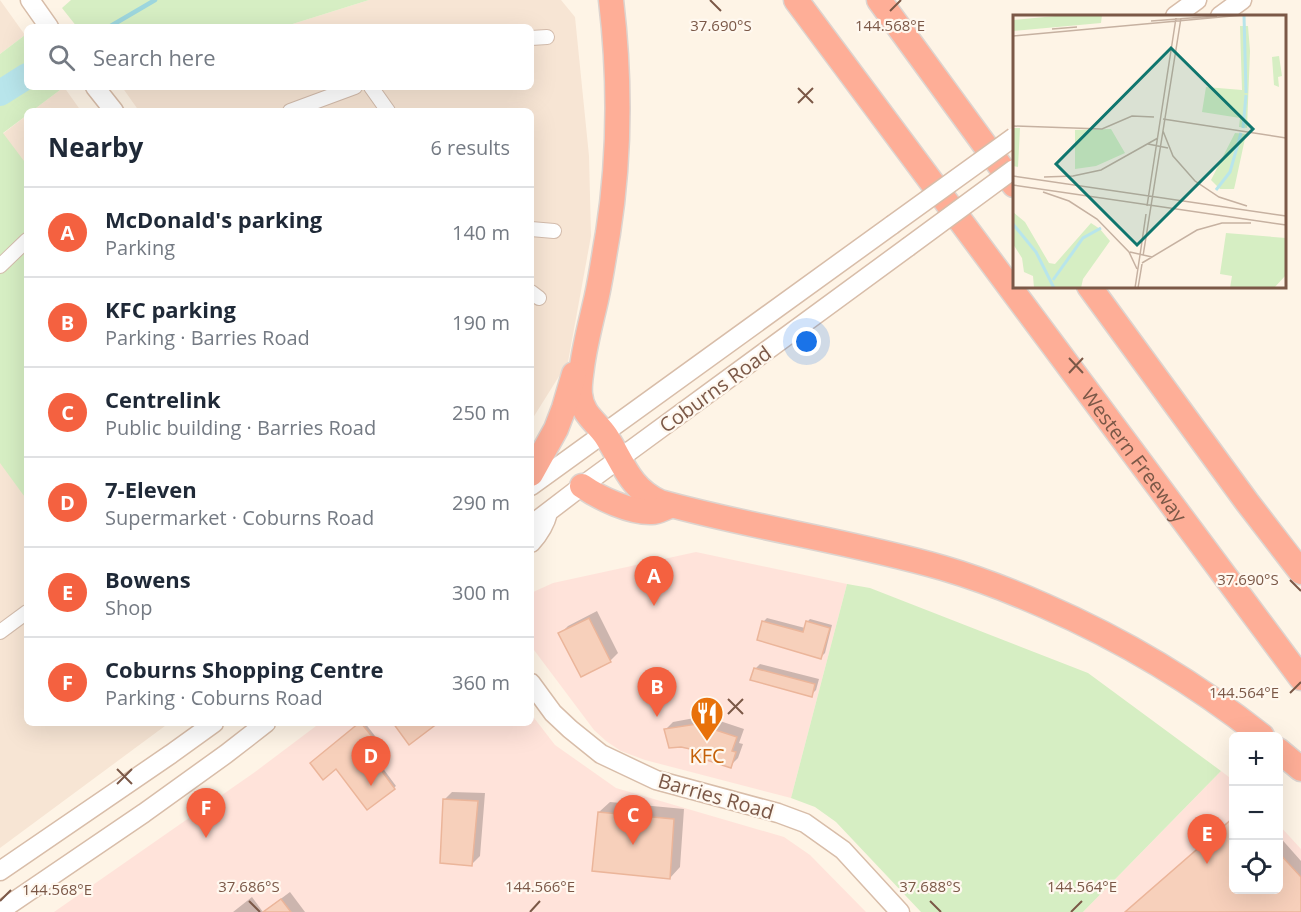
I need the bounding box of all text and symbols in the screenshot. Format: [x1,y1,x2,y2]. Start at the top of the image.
text: 37.690°S [690,15,752,35]
text: 144.568°E [855,15,925,35]
inset map [1013,15,1286,288]
search box [24,24,534,90]
icon: search [45,41,78,74]
text: Search here [93,42,216,72]
text: Nearby [48,129,143,165]
text: 6 results [430,134,510,161]
text: McDonald's parking [105,204,322,234]
text: A [61,219,74,246]
text: 140 m [452,219,510,246]
text: Parking [105,234,175,261]
text: KFC parking [105,294,236,324]
text: B [61,309,74,336]
text: 190 m [452,309,510,336]
text: Parking · Barries Road [105,324,310,351]
your location [792,327,821,356]
street label: Coburns Road [654,339,776,439]
street label: Western Freeway [1076,382,1194,528]
text: Centrelink [105,384,221,414]
text: C [61,399,74,426]
text: 250 m [452,399,510,426]
text: Public building · Barries Road [105,414,376,441]
text: 7-Eleven [105,474,197,504]
text: D [60,489,75,516]
text: 290 m [452,489,510,516]
text: Supermarket · Coburns Road [105,504,374,531]
pin: A [634,556,674,606]
text: Bowens [105,564,191,594]
text: 37.690°S [1217,569,1279,589]
text: E [62,579,73,606]
text: 300 m [452,579,510,606]
text: Shop [105,594,153,621]
text: Coburns Shopping Centre [105,654,384,684]
pin: B [638,668,676,717]
text: F [62,669,73,696]
text: 360 m [452,669,510,696]
text: 144.564°E [1209,682,1279,702]
text: Parking · Coburns Road [105,684,323,711]
restaurant icon: KFC [689,695,725,742]
map controls [1229,732,1283,894]
button: + [1229,732,1283,786]
pin: D [352,736,391,786]
place label: KFC [689,742,725,769]
street label: Barries Road [655,767,777,825]
button: − [1229,786,1283,840]
pin: F [186,788,226,838]
pin: C [614,796,652,845]
pin: E [1188,814,1226,864]
button: locate [1229,840,1283,894]
text: 37.686°S [218,876,280,896]
text: 144.566°E [505,876,575,896]
text: 37.688°S [899,876,961,896]
text: 144.564°E [1047,876,1117,896]
text: 144.568°E [22,879,92,899]

